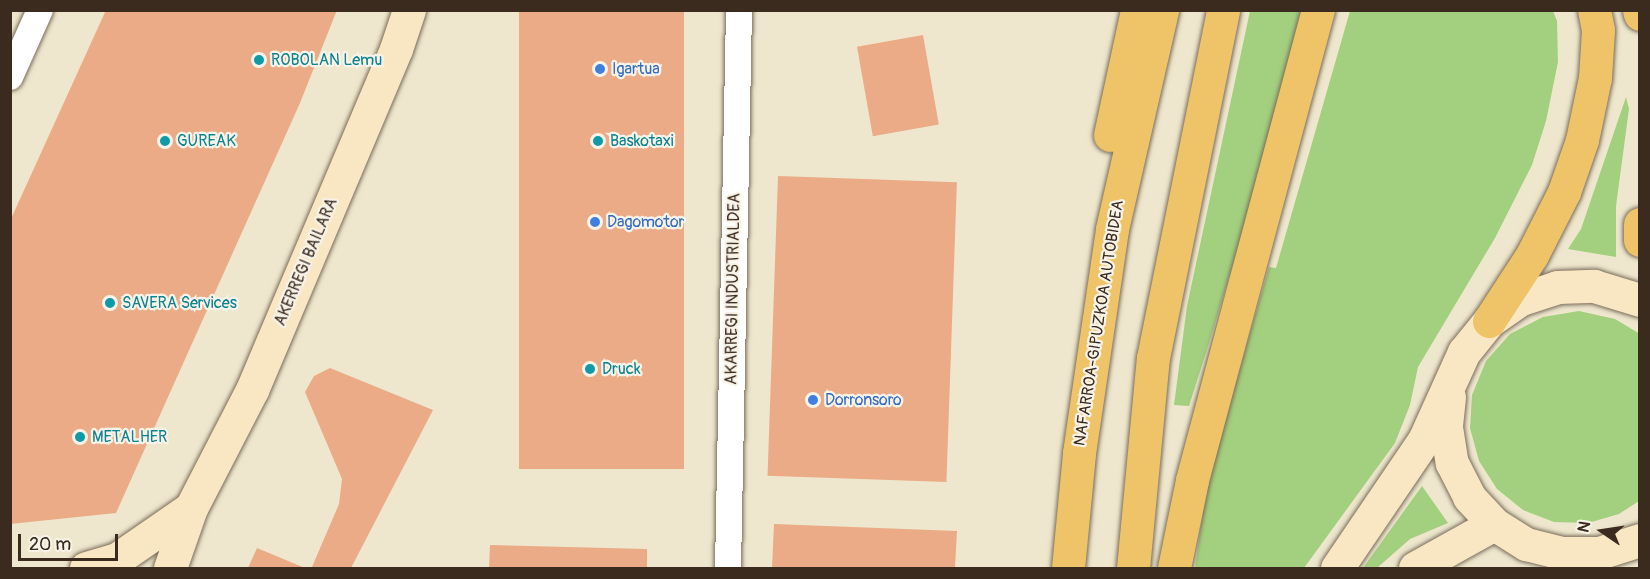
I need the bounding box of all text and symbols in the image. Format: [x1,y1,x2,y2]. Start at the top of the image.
place label: ROBOLAN Lemu [271,50,382,70]
marker: ROBOLAN Lemu [252,53,266,67]
place label: Igartua [612,59,660,79]
marker: Igartua [593,62,607,76]
place label: GUREAK [177,131,236,151]
place label: Baskotaxi [610,131,674,151]
marker: GUREAK [158,134,172,148]
marker: Baskotaxi [591,134,605,148]
street label: AKARREGI INDUSTRIALDEA [722,193,744,385]
street label: AKERREGI BAILARA [270,195,342,329]
street label: NAFARROA-GIPUZKOA AUTOBIDEA [1070,199,1128,447]
place label: Dagomotor [607,212,684,232]
marker: Dagomotor [588,215,602,229]
place label: SAVERA Services [122,293,237,313]
marker: SAVERA Services [103,296,117,310]
place label: Druck [602,359,641,379]
marker: Druck [583,362,597,376]
place label: Dorronsoro [825,390,902,410]
marker: Dorronsoro [806,393,820,407]
place label: METALHER [92,427,167,447]
marker: METALHER [73,430,87,444]
north arrow [1572,501,1632,561]
text: N [1573,519,1595,534]
scale bar [21,522,122,560]
text: 20 m [29,533,71,556]

